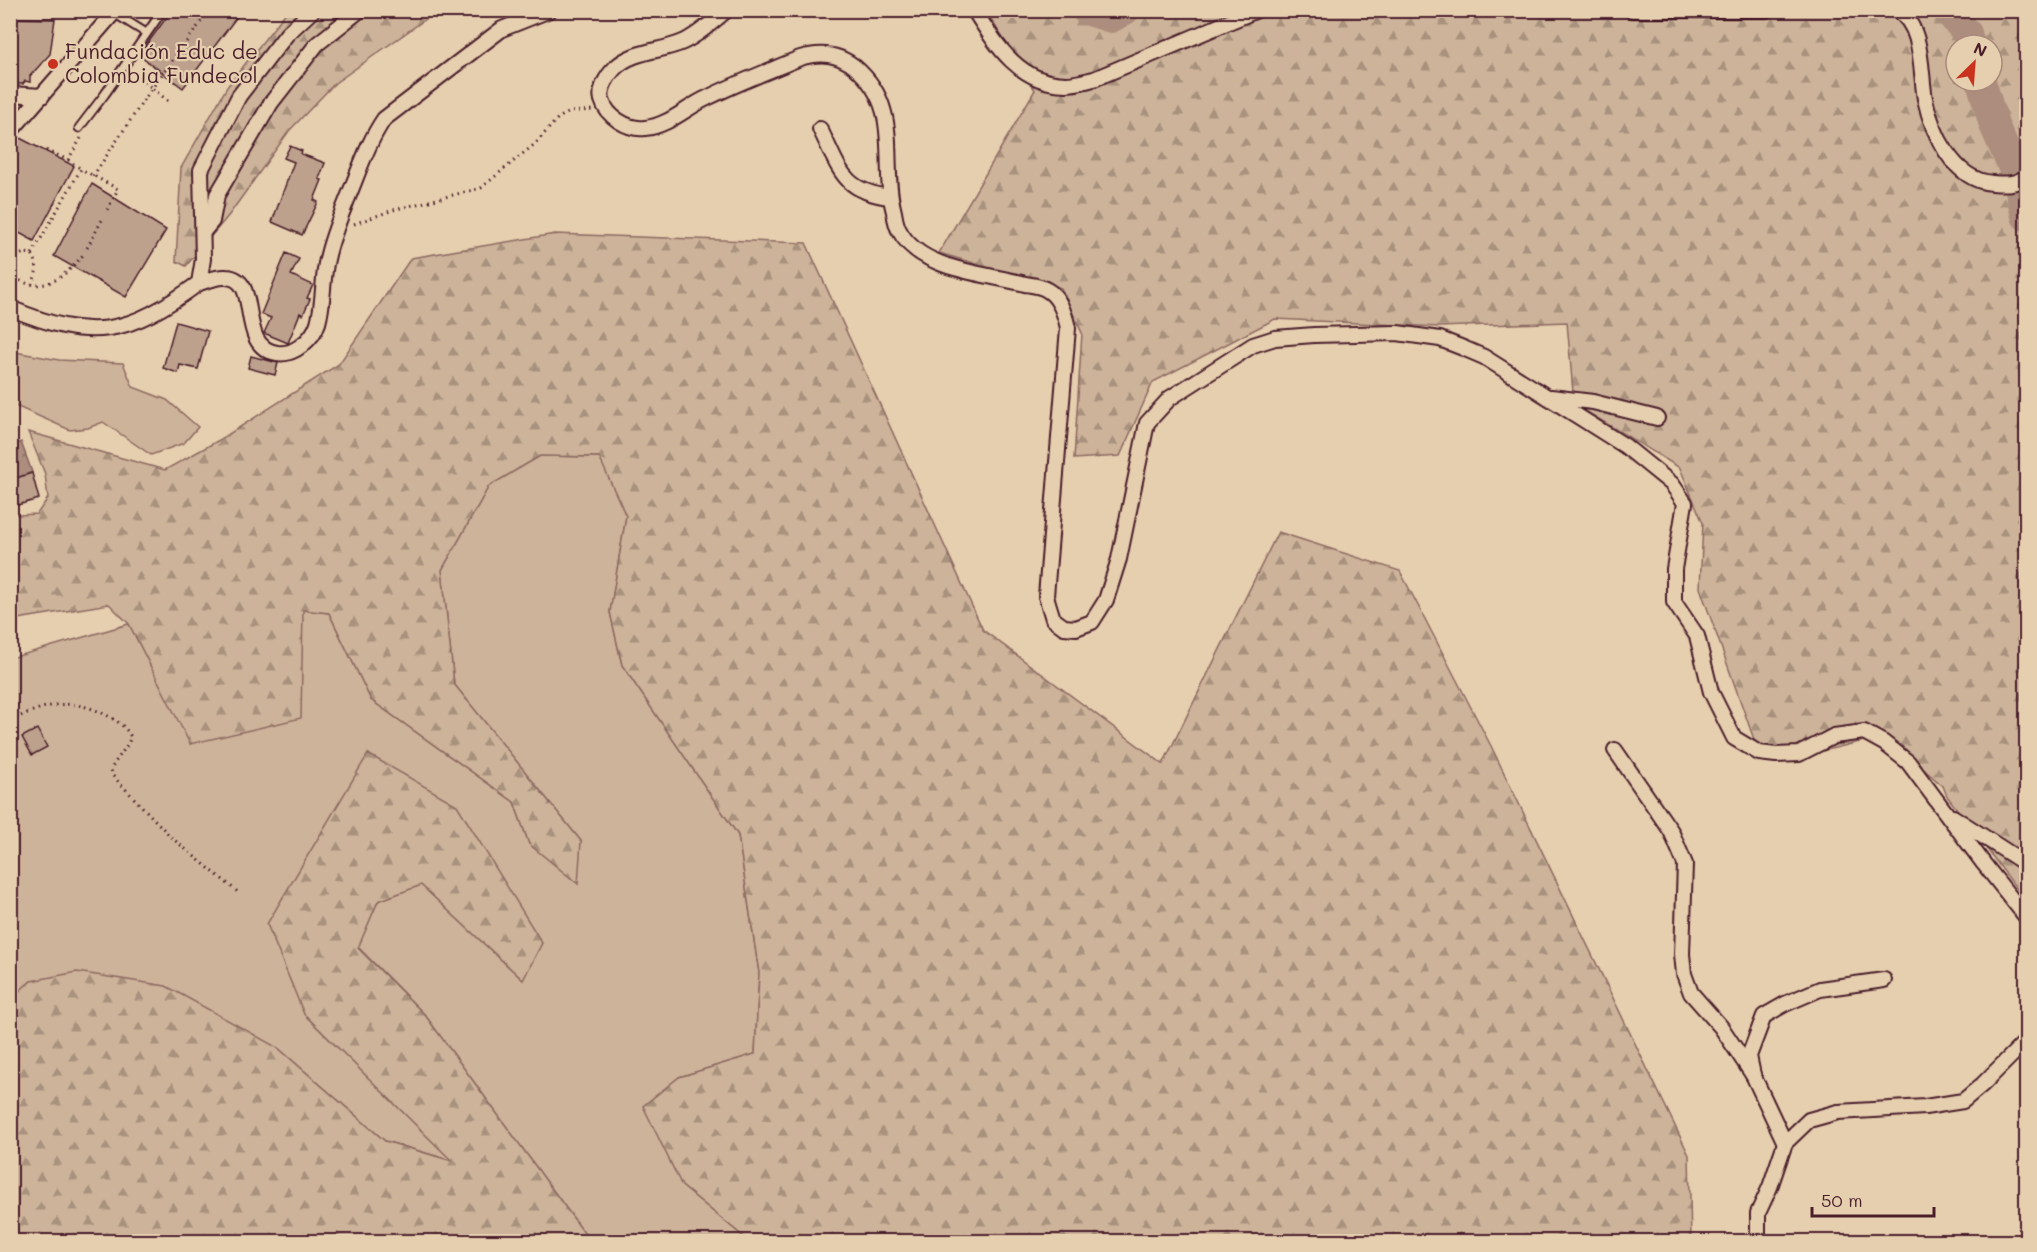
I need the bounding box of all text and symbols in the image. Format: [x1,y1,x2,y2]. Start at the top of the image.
north arrow [1944,33,2004,93]
place label: Fundación Educ de Colombia Fundecol [65,37,258,88]
text: N [1971,37,1990,61]
marker: Fundación Educ de Colombia Fundecol [46,57,60,71]
scale bar [1812,1180,1934,1218]
text: 50 m [1821,1188,1863,1212]

